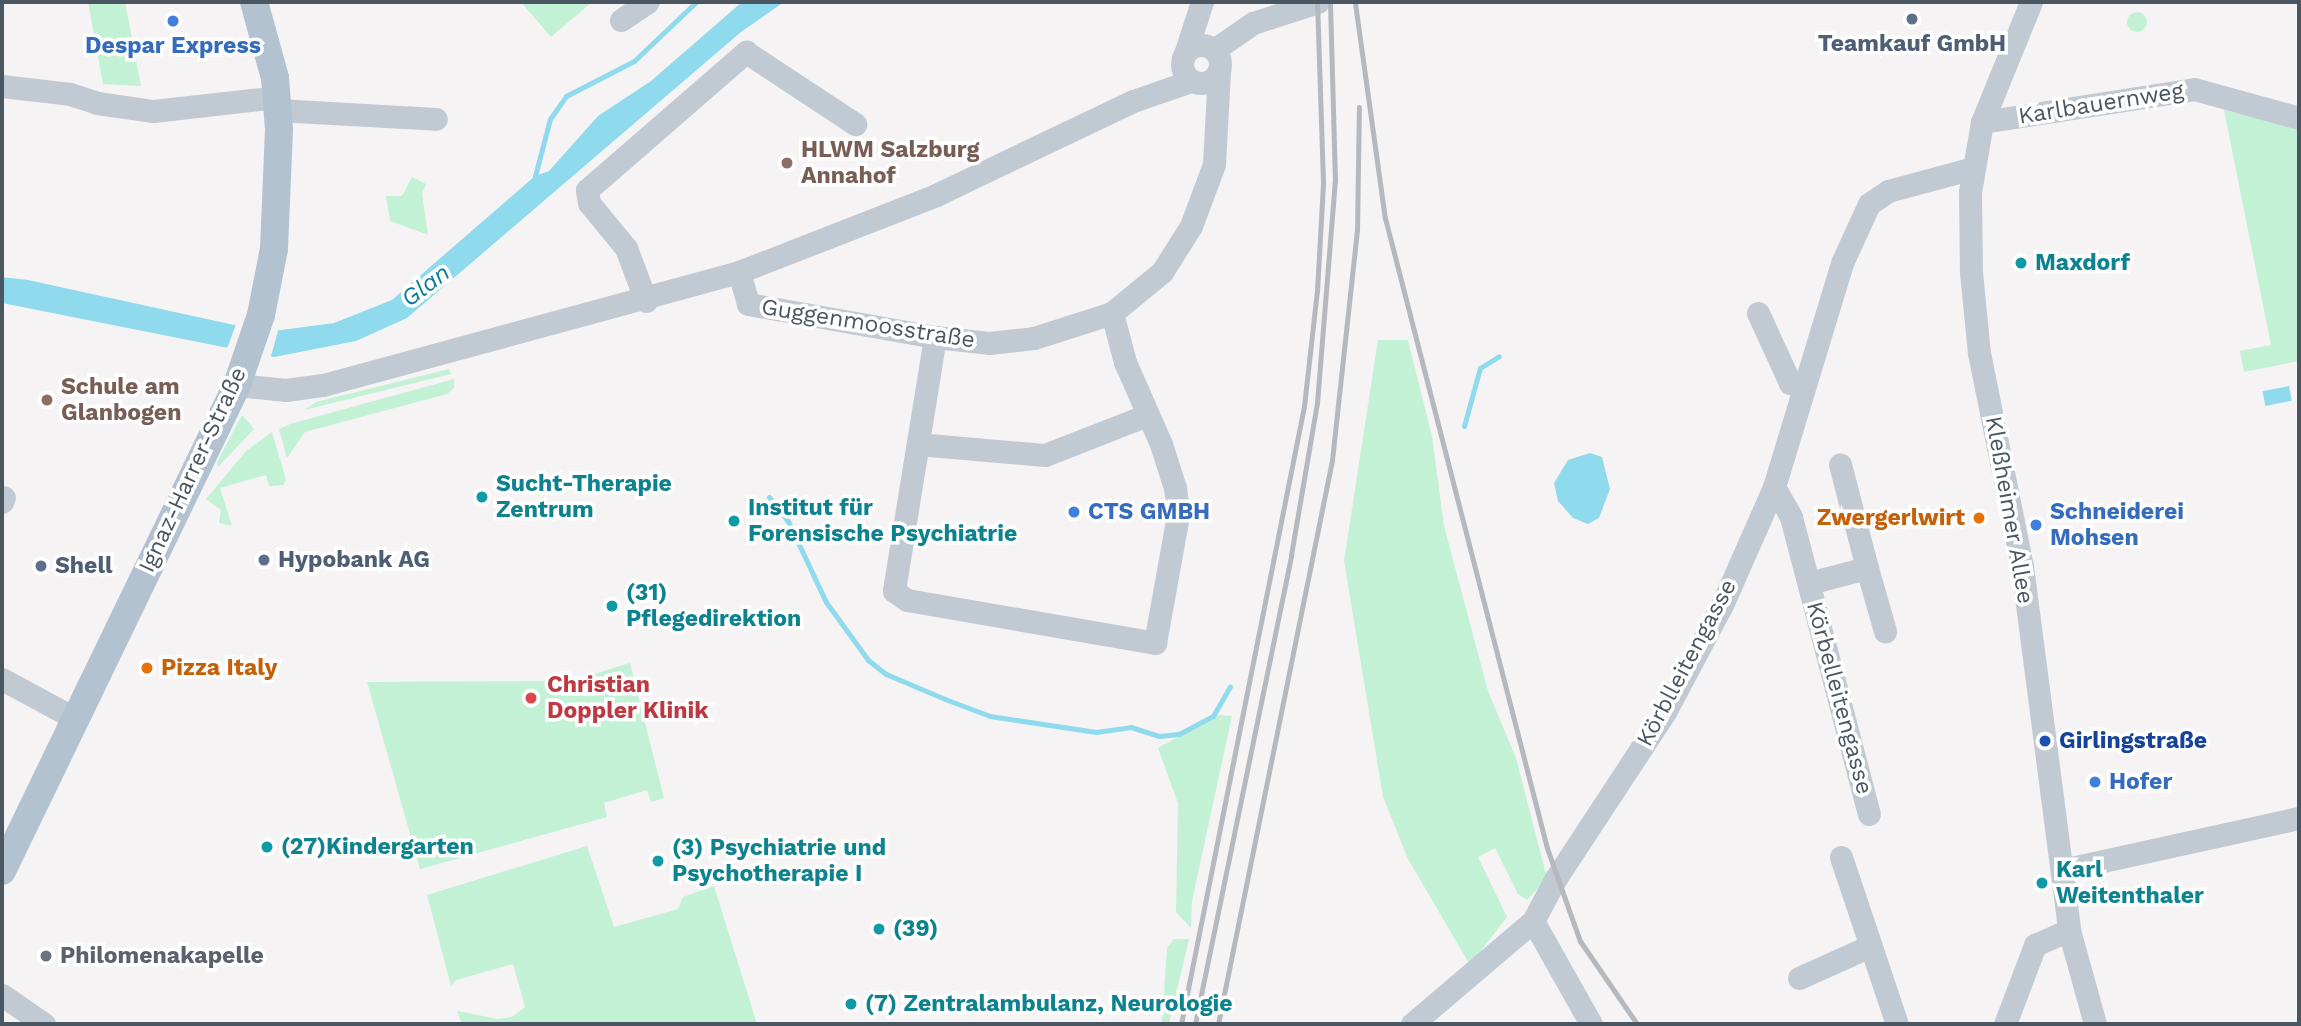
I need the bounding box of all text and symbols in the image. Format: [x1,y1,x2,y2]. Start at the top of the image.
marker: Teamkauf GmbH [1904,11,1920,27]
marker: Despar Express [165,13,181,29]
place label: Teamkauf GmbH [1818,30,2006,58]
place label: Despar Express [85,32,261,60]
street label: Karlbauernweg [2016,77,2186,131]
place label: HLWM Salzburg Annahof [801,136,979,190]
marker: HLWM Salzburg Annahof [779,155,795,171]
place label: Maxdorf [2035,249,2130,277]
marker: Maxdorf [2013,255,2029,271]
water label: Glan [396,258,456,314]
street label: Guggenmoosstraße [759,293,977,355]
street label: Ignaz-Harrer-Straße [133,363,253,577]
place label: Schule am Glanbogen [61,373,181,427]
marker: Schule am Glanbogen [39,392,55,408]
street label: Kleßheimer Allee [1979,413,2039,607]
place label: Sucht-Therapie Zentrum [496,470,672,524]
marker: Sucht-Therapie Zentrum [474,489,490,505]
place label: Institut für Forensische Psychiatrie [748,494,1017,548]
place label: CTS GMBH [1088,498,1210,526]
place label: Schneiderei Mohsen [2050,498,2184,552]
marker: CTS GMBH [1066,504,1082,520]
place label: Zwergerlwirt [1817,504,1965,532]
marker: Zwergerlwirt [1971,510,1987,526]
marker: Institut für Forensische Psychiatrie [726,513,742,529]
marker: Schneiderei Mohsen [2028,517,2044,533]
place label: Hypobank AG [278,546,431,574]
place label: Shell [55,552,112,580]
marker: Hypobank AG [256,552,272,568]
marker: Shell [33,558,49,574]
street label: Körblleitengasse [1631,575,1743,751]
place label: (31) Pflegedirektion [626,579,801,633]
marker: (31) Pflegedirektion [604,598,620,614]
street label: Körbelleitengasse [1800,599,1878,797]
place label: Pizza Italy [161,654,278,682]
marker: Pizza Italy [139,660,155,676]
place label: Christian Doppler Klinik [547,671,709,725]
marker: Christian Doppler Klinik [521,688,541,708]
place label: Girlingstraße [2059,727,2207,755]
marker: Girlingstraße [2037,733,2053,749]
place label: Hofer [2109,768,2172,796]
marker: Hofer [2087,774,2103,790]
place label: (27)Kindergarten [281,833,474,861]
place label: (3) Psychiatrie und Psychotherapie I [672,834,886,888]
marker: (27)Kindergarten [259,839,275,855]
marker: (3) Psychiatrie und Psychotherapie I [650,853,666,869]
place label: Karl Weitenthaler [2056,856,2204,910]
marker: Karl Weitenthaler [2034,875,2050,891]
place label: (39) [893,915,938,943]
marker: (39) [871,921,887,937]
place label: Philomenakapelle [60,942,264,970]
marker: Philomenakapelle [38,948,54,964]
place label: (7) Zentralambulanz, Neurologie [865,990,1233,1018]
marker: (7) Zentralambulanz, Neurologie [843,996,859,1012]

